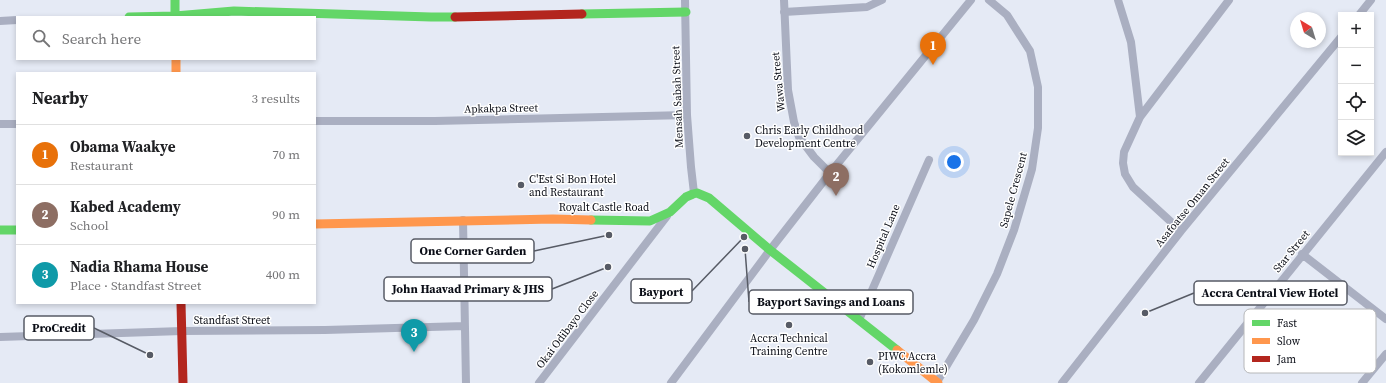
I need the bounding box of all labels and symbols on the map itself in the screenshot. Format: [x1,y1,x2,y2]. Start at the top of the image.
north arrow [1290,12,1326,48]
pin: 1 [920,32,946,65]
street label: Mensah Sabah Street [668,45,687,148]
street label: Wawa Street [768,51,789,113]
street label: Apkakpa Street [464,100,538,117]
place label: Chris Early Childhood Development Centre [755,123,864,151]
marker: Chris Early Childhood Development Centre [742,131,752,141]
street label: Sapele Crescent [996,150,1031,229]
your location [944,152,964,172]
street label: Asafoatse Oman Street [1152,154,1233,250]
pin: 2 [823,163,849,196]
place label: C'Est Si Bon Hotel and Restaurant [529,172,616,200]
marker: C'Est Si Bon Hotel and Restaurant [516,180,526,190]
street label: Royalt Castle Road [559,200,650,215]
street label: Hospital Lane [863,202,904,271]
street label: Star Street [1270,227,1313,276]
callout: One Corner Garden [411,239,534,263]
text: One Corner Garden [420,243,527,259]
callout: John Haavad Primary & JHS [384,277,552,301]
callout: Bayport [631,279,692,303]
text: John Haavad Primary & JHS [391,281,545,297]
callout: Accra Central View Hotel [1194,281,1347,305]
text: Bayport [639,284,684,300]
text: Accra Central View Hotel [1202,285,1339,301]
street label: Okai Odibayo Close [533,287,602,372]
callout: Bayport Savings and Loans [749,290,913,314]
text: Bayport Savings and Loans [757,294,906,310]
legend [1244,309,1376,373]
street label: Standfast Street [194,313,271,328]
callout: ProCredit [24,316,94,340]
text: Fast [1277,316,1297,331]
pin: 3 [401,319,427,352]
text: ProCredit [32,320,87,336]
marker: Accra Technical Training Centre [784,320,794,330]
place label: Accra Technical Training Centre [750,331,828,359]
text: Slow [1277,334,1301,349]
place label: PIWC Accra (Kokomlemle) [878,349,948,377]
text: Jam [1276,352,1296,367]
marker: PIWC Accra (Kokomlemle) [865,357,875,367]

